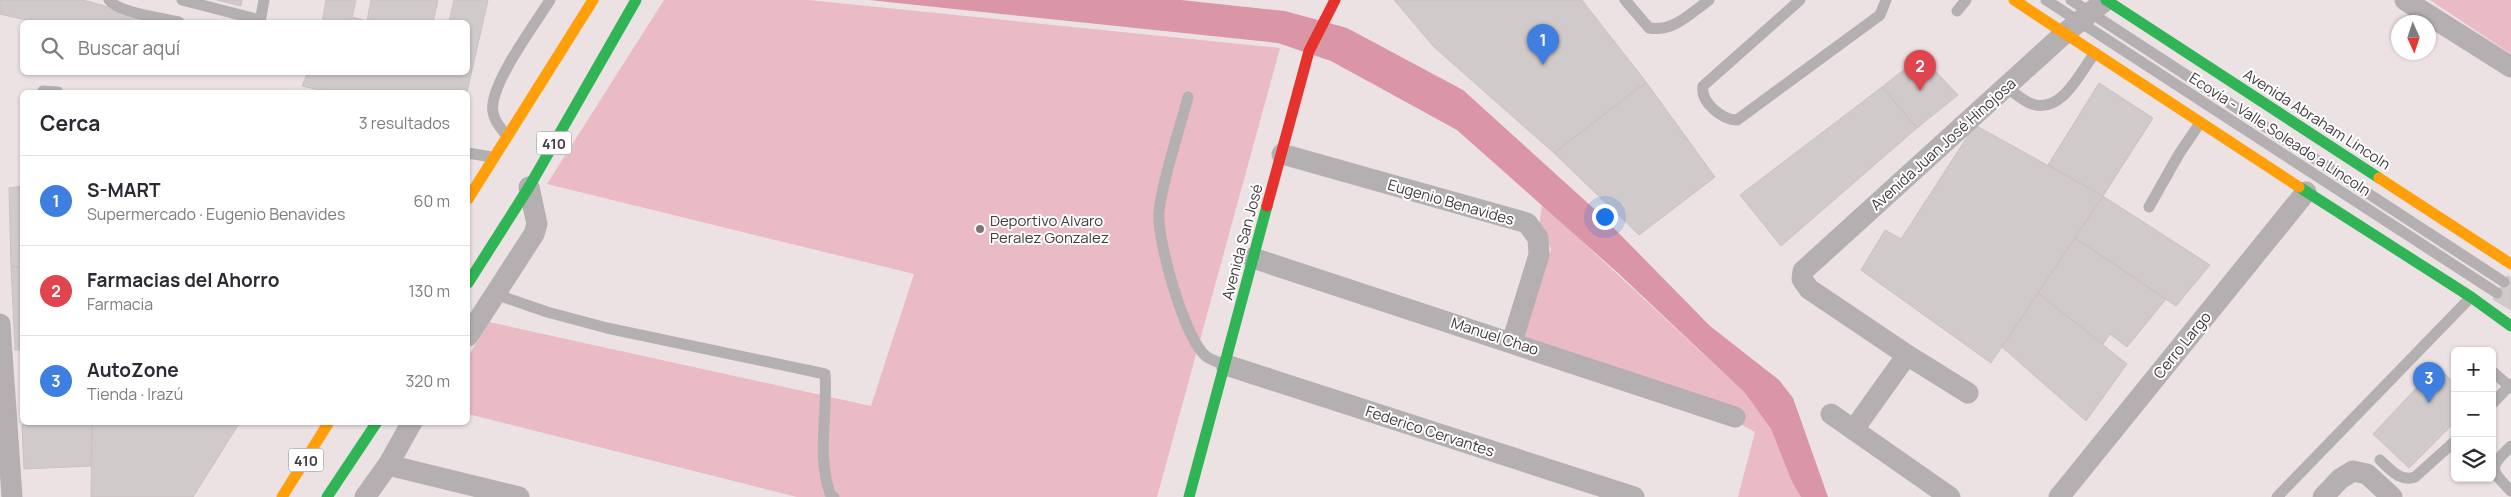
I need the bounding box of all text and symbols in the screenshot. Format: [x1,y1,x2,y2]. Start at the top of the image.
north arrow [2391,15,2436,60]
search box [20,20,470,75]
pin: 1 [1527,24,1559,65]
icon: search [38,34,66,62]
text: Buscar aquí [78,35,180,61]
pin: 2 [1904,50,1936,91]
street label: Avenida Abraham Lincoln [2239,63,2395,175]
street label: Ecovía - Valle Soleado a Lincoln [2185,67,2375,201]
street label: Avenida Juan José Hinojosa [1866,73,2020,215]
text: Cerca [40,109,100,137]
text: 3 resultados [359,112,450,134]
road number: 410 [536,132,572,154]
street label: Eugenio Benavides [1385,174,1517,230]
text: S-MART [87,177,161,203]
street label: Avenida San José [1216,181,1268,302]
text: 1 [52,190,60,212]
text: 60 m [414,190,450,212]
text: Supermercado · Eugenio Benavides [87,203,345,225]
your location [1592,204,1618,230]
place label: Deportivo Alvaro Peralez Gonzalez [990,210,1109,248]
marker: Deportivo Alvaro Peralez Gonzalez [974,223,986,235]
text: Farmacias del Ahorro [87,267,280,293]
text: 2 [51,280,61,302]
text: 130 m [408,280,450,302]
text: Farmacia [87,293,153,315]
street label: Cerro Largo [2148,307,2216,383]
street label: Manuel Chao [1449,312,1542,360]
map controls [2451,347,2496,482]
button: + [2451,347,2496,392]
text: AutoZone [87,357,179,383]
pin: 3 [2413,362,2445,403]
text: 3 [51,370,61,392]
text: 320 m [406,370,450,392]
text: Tienda · Irazú [87,383,183,405]
button: − [2451,392,2496,437]
street label: Federico Cervantes [1363,400,1497,462]
button: layers [2451,437,2496,482]
road number: 410 [288,448,324,472]

